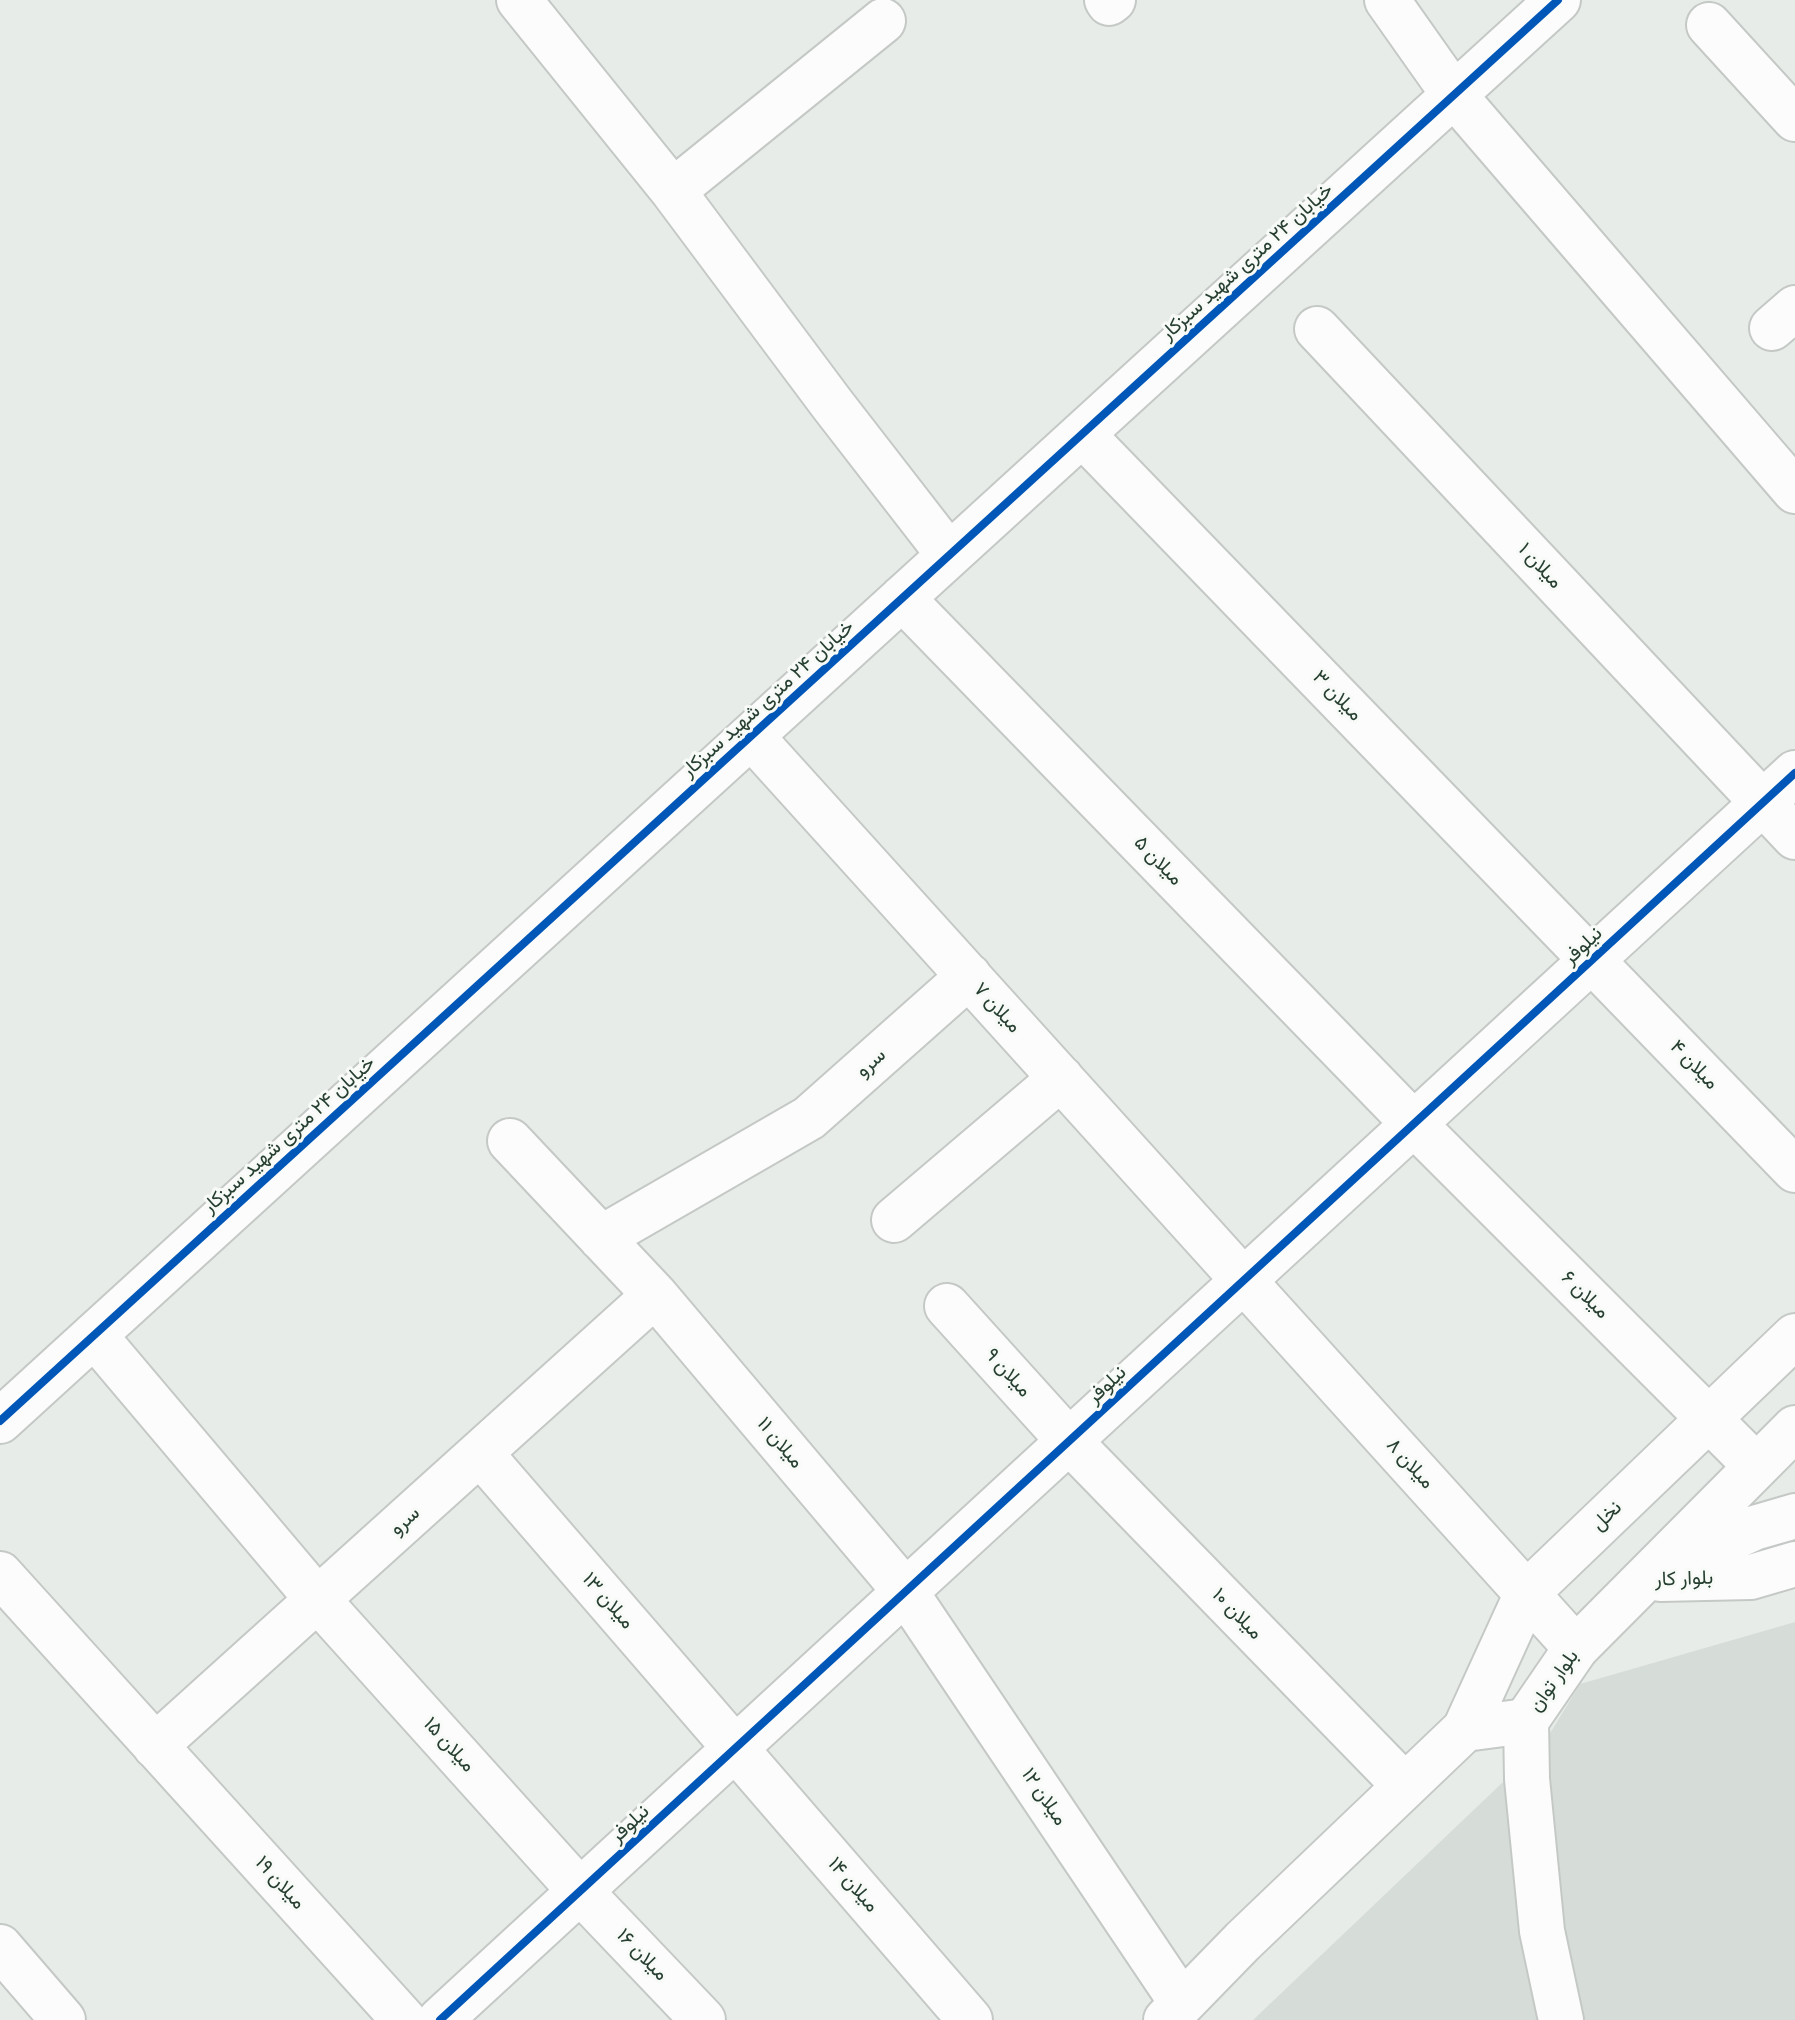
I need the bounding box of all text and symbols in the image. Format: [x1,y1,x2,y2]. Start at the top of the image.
street label: خیابان ۲۴ متری شهید سبزکار [1156,178,1338,346]
street label: میلان ۱ [1513,538,1567,594]
street label: خیابان ۲۴ متری شهید سبزکار [677,615,859,783]
street label: میلان ۳ [1307,666,1367,726]
street label: میلان ۵ [1129,831,1187,891]
street label: نیلوفر [1558,922,1608,970]
street label: میلان ۷ [968,978,1026,1038]
street label: میلان ۴ [1665,1035,1723,1095]
street label: سرو [851,1043,891,1083]
street label: خیابان ۲۴ متری شهید سبزکار [198,1051,380,1219]
street label: میلان ۶ [1556,1266,1614,1324]
street label: میلان ۹ [980,1343,1036,1403]
street label: نیلوفر [1082,1361,1132,1409]
street label: میلان ۱۱ [752,1412,808,1474]
street label: میلان ۸ [1381,1434,1439,1494]
street label: نخل [1587,1496,1627,1536]
street label: سرو [385,1501,425,1541]
street label: بلوار کار [1654,1566,1714,1592]
street label: میلان ۱۳ [577,1568,639,1634]
street label: میلان ۱۰ [1207,1583,1267,1645]
street label: بلوار توان [1524,1645,1584,1717]
street label: میلان ۱۵ [418,1713,480,1777]
street label: میلان ۱۲ [1016,1764,1072,1830]
street label: نیلوفر [605,1800,655,1848]
street label: میلان ۱۹ [250,1851,310,1915]
street label: میلان ۱۴ [822,1852,884,1918]
street label: میلان ۱۶ [611,1924,673,1986]

